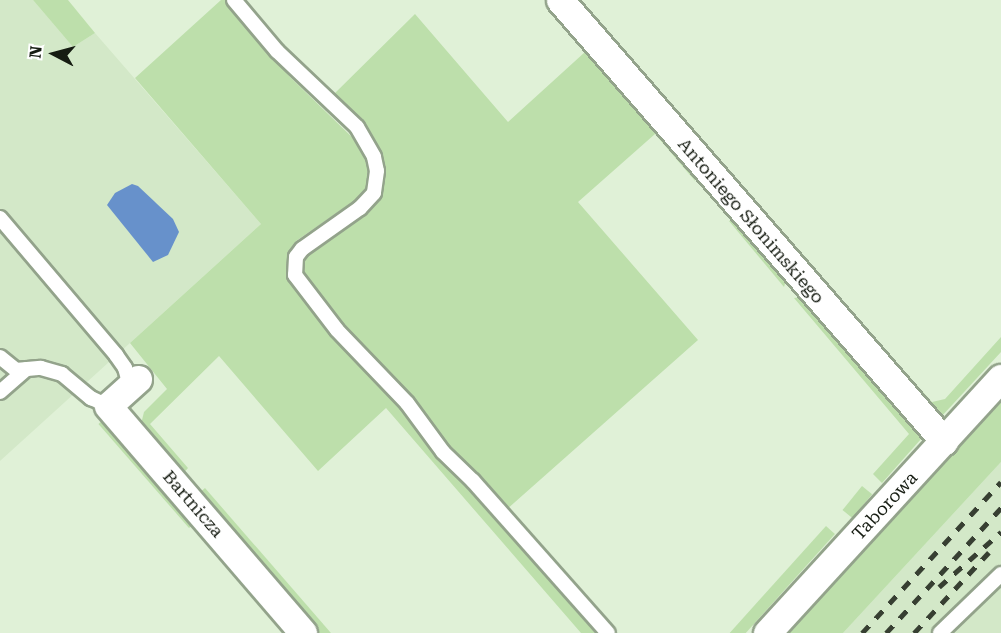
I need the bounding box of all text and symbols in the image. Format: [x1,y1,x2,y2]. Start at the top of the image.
north arrow [24,24,84,84]
text: N [26,45,46,59]
street label: Antoniego Słonimskiego [673,134,829,308]
street label: Bartnicza [158,466,228,542]
street label: Taborowa [848,467,922,545]

